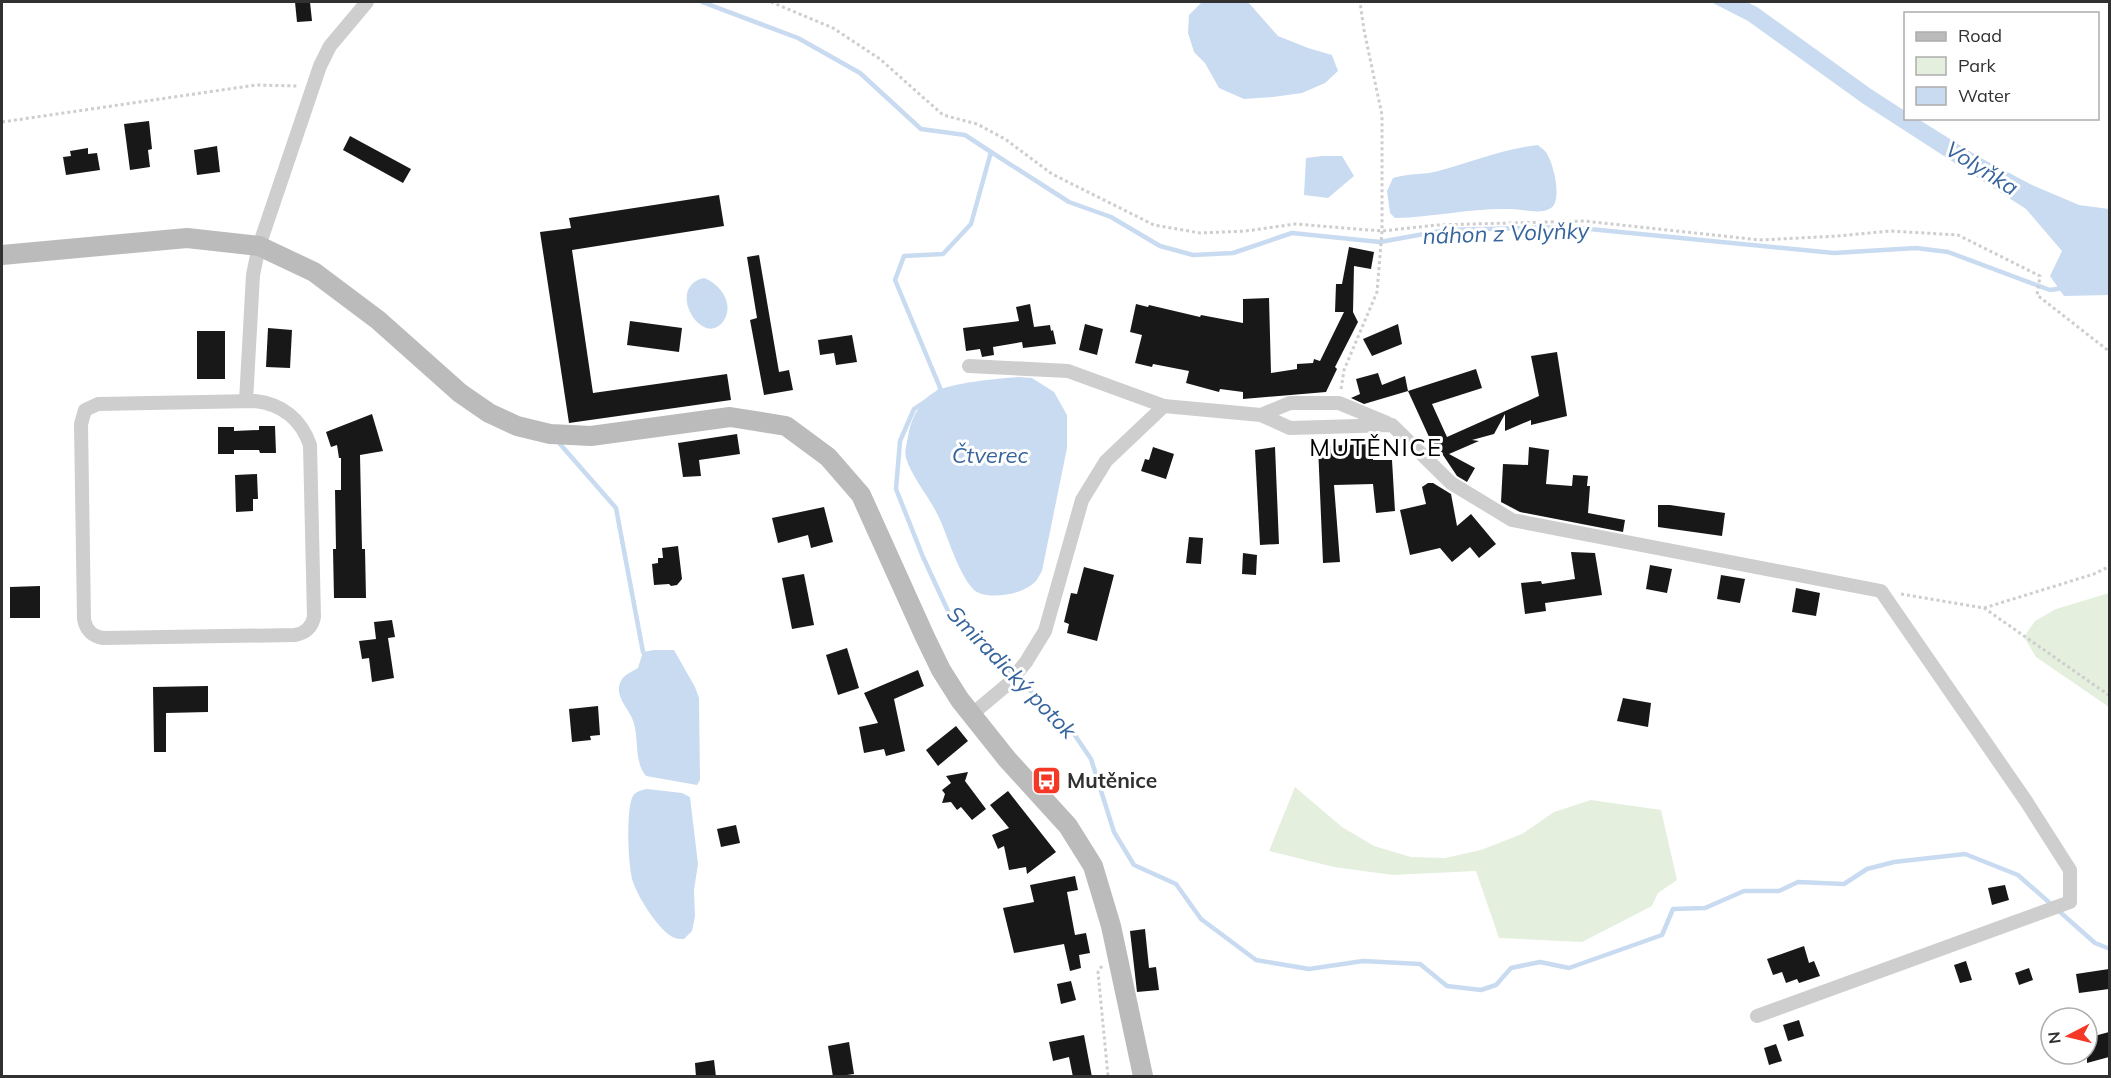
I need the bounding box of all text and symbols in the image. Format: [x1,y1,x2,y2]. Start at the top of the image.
legend [1904,12,2099,120]
text: Road [1958,24,2002,47]
text: Park [1958,54,1997,77]
text: Water [1958,84,2011,107]
water label: Volyňka [1940,135,2024,201]
water label: náhon z Volyňky [1422,216,1591,250]
district label: MUTĚNICE [1309,432,1443,462]
water label: Čtverec [952,441,1028,469]
water label: Smiradický potok [941,600,1083,745]
bus stop icon: Mutěnice [1030,765,1062,797]
place label: Mutěnice [1067,767,1157,793]
north arrow [2039,1006,2099,1066]
text: N [2043,1031,2065,1045]

